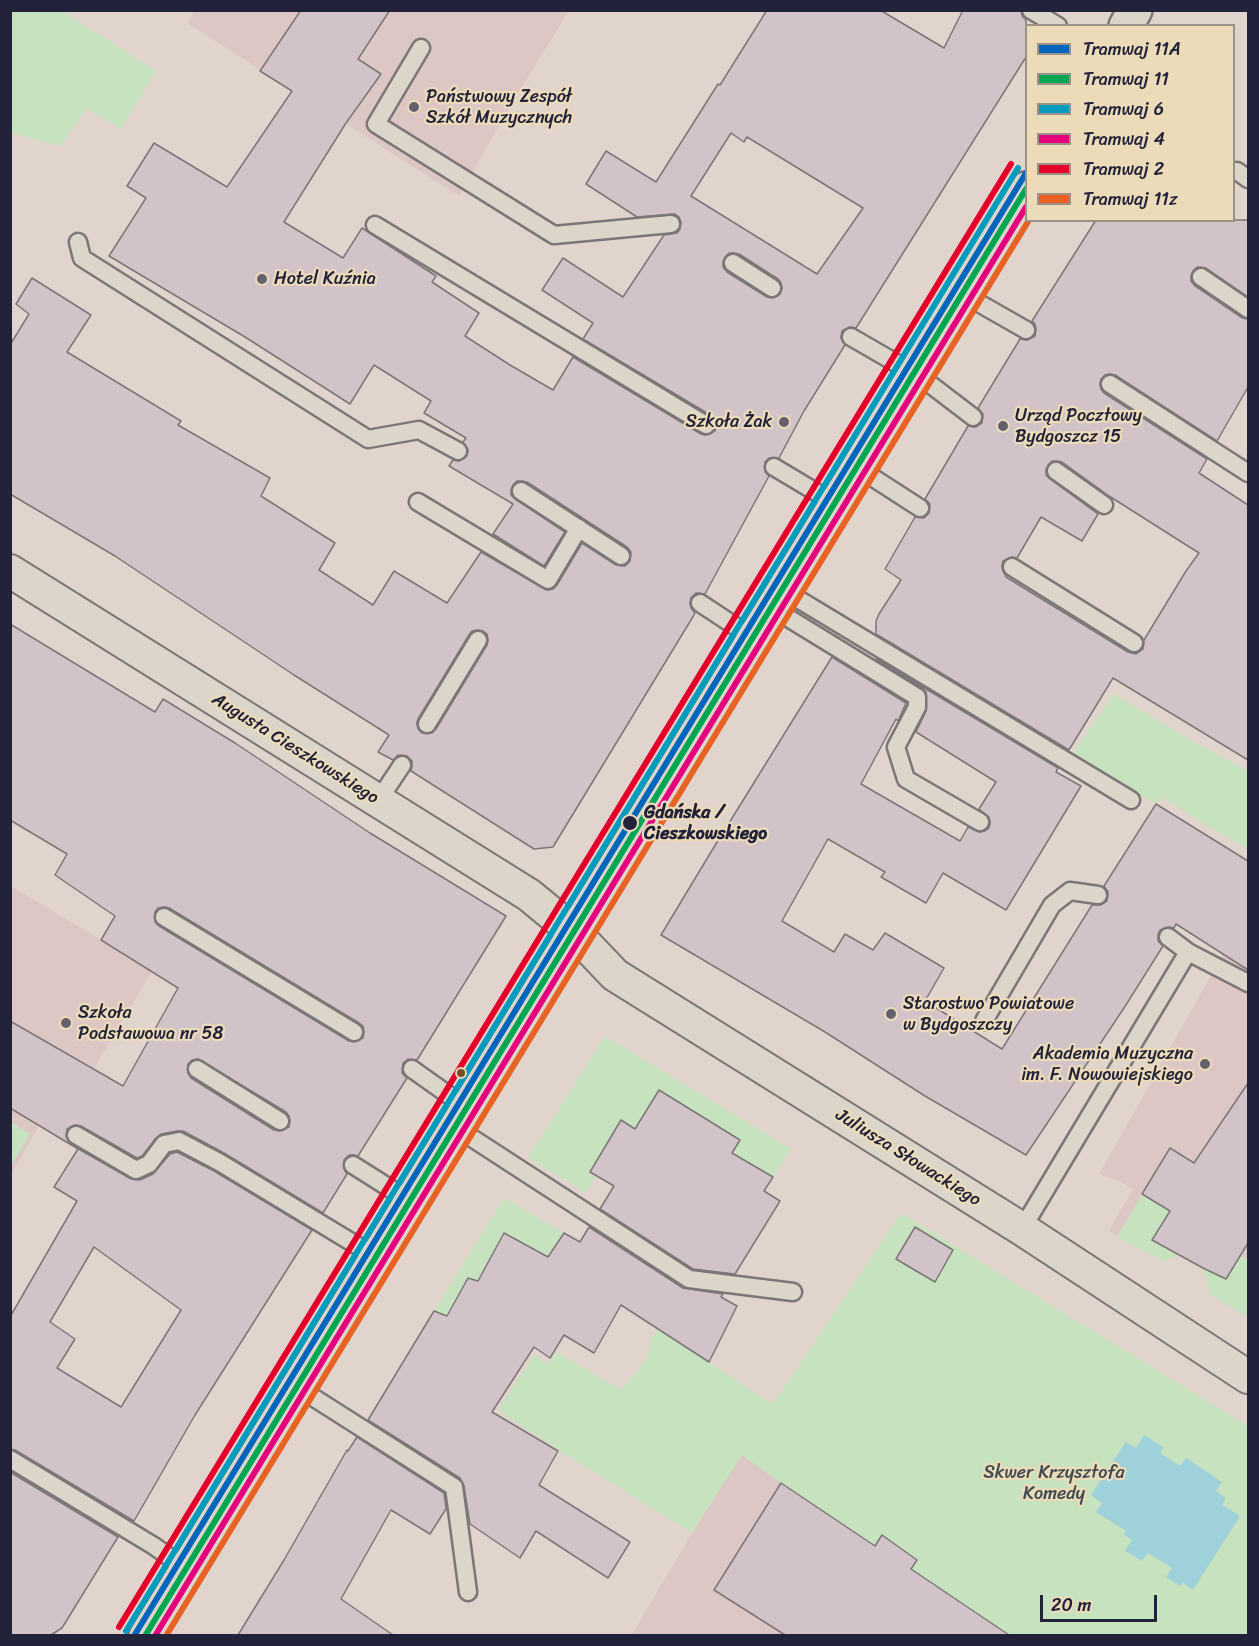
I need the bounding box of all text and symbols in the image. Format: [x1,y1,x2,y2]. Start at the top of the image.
legend [1025,24,1235,222]
text: Tramwaj 11A [1083,33,1181,65]
text: Tramwaj 11 [1083,63,1169,95]
place label: Państwowy Zespół Szkół Muzycznych [426,86,572,128]
text: Tramwaj 6 [1083,93,1164,125]
marker: Państwowy Zespół Szkół Muzycznych [407,100,421,114]
text: Tramwaj 4 [1083,123,1165,155]
text: Tramwaj 2 [1083,153,1164,185]
text: Tramwaj 11z [1083,183,1178,215]
place label: Hotel Kuźnia [274,268,376,290]
marker: Hotel Kuźnia [255,272,269,286]
place label: Urząd Pocztowy Bydgoszcz 15 [1015,405,1142,448]
place label: Szkoła Żak [685,411,772,433]
marker: Szkoła Żak [777,415,791,429]
marker: Urząd Pocztowy Bydgoszcz 15 [996,419,1010,433]
street label: Augusta Cieszkowskiego [208,689,382,809]
place label: Gdańska / Cieszkowskiego [644,802,767,844]
marker: Gdańska / Cieszkowskiego [621,814,639,832]
place label: Starostwo Powiatowe w Bydgoszczy [903,993,1074,1036]
place label: Szkoła Podstawowa nr 58 [78,1002,223,1044]
marker: Starostwo Powiatowe w Bydgoszczy [884,1007,898,1021]
marker: Szkoła Podstawowa nr 58 [59,1016,73,1030]
place label: Akademia Muzyczna im. F. Nowowiejskiego [1021,1043,1193,1086]
marker: Akademia Muzyczna im. F. Nowowiejskiego [1198,1057,1212,1071]
unlabelled marker [455,1067,467,1079]
street label: Juliusza Słowackiego [831,1105,985,1211]
park label: Skwer Krzysztofa Komedy [984,1462,1124,1504]
scale bar [1043,1583,1160,1621]
text: 20 m [1051,1589,1091,1621]

